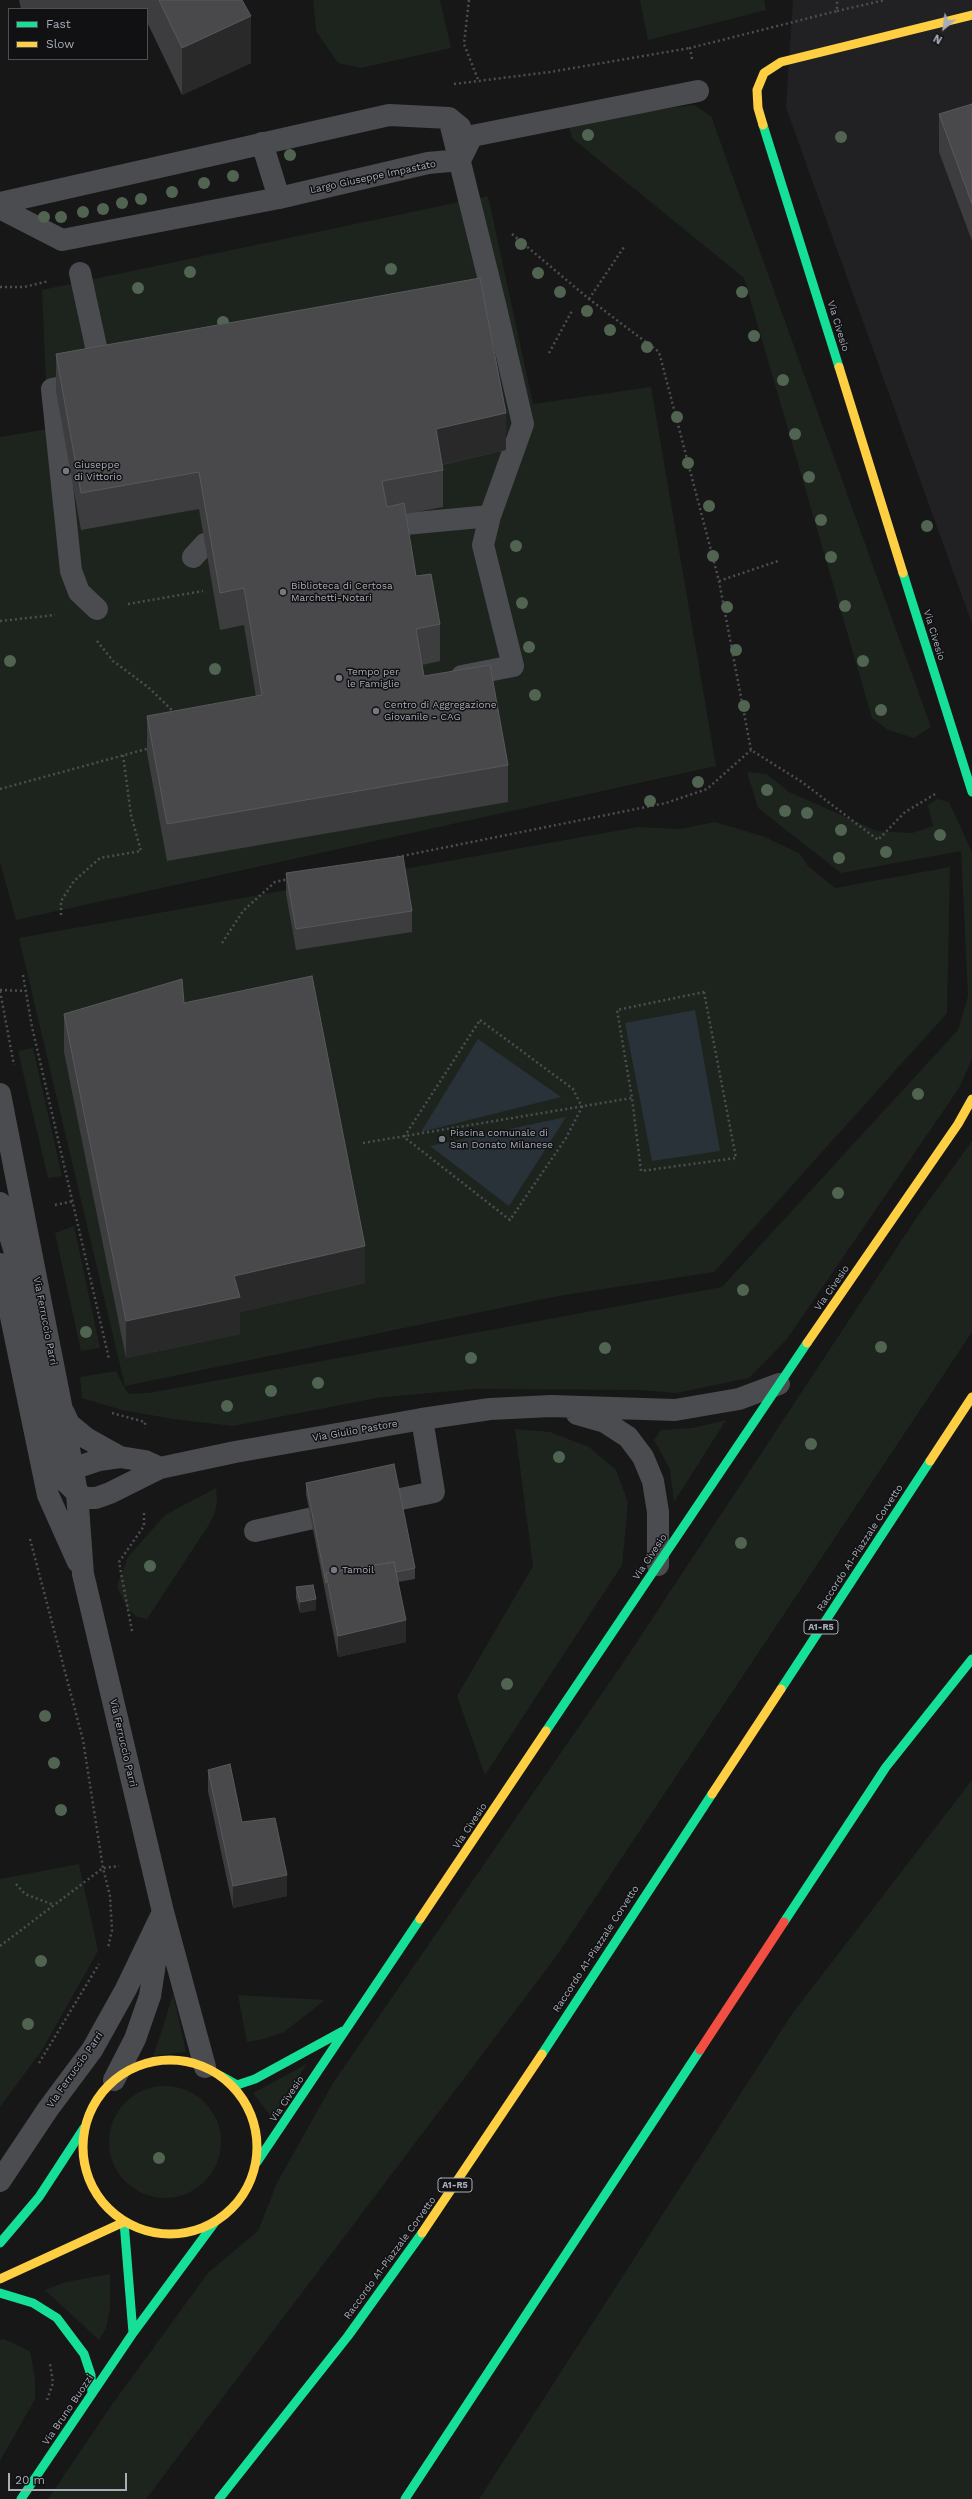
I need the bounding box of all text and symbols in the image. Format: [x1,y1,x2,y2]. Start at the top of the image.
legend [8,8,148,60]
north arrow [924,8,964,48]
text: Fast [46,17,71,31]
text: N [931,31,945,47]
text: Slow [46,37,74,51]
street label: Largo Giuseppe Impastato [309,158,437,196]
street label: Via Civesio [825,299,851,353]
place label: Giuseppe di Vittorio [74,459,122,482]
marker: Giuseppe di Vittorio [61,466,71,476]
place label: Biblioteca di Certosa Marchetti-Notari [291,580,393,604]
marker: Biblioteca di Certosa Marchetti-Notari [278,587,288,597]
street label: Via Civesio [921,608,947,662]
place label: Tempo per le Famiglie [347,666,399,690]
marker: Tempo per le Famiglie [334,673,344,683]
place label: Centro di Aggregazione Giovanile - CAG [384,699,496,722]
marker: Centro di Aggregazione Giovanile - CAG [371,706,381,716]
place label: Piscina comunale di San Donato Milanese [450,1127,553,1150]
marker: Piscina comunale di San Donato Milanese [437,1134,447,1144]
street label: Via Civesio [812,1263,852,1313]
street label: Via Ferruccio Parri [31,1276,59,1366]
street label: Via Giulio Pastore [311,1418,399,1444]
street label: Raccordo A1-Piazzale Corvetto [815,1482,905,1614]
street label: Via Civesio [630,1532,670,1582]
place label: Tamoil [342,1564,374,1576]
marker: Tamoil [329,1565,339,1575]
road number: A1-R5 [804,1620,838,1634]
street label: Via Ferruccio Parri [107,1698,139,1788]
street label: Via Civesio [450,1801,490,1851]
street label: Raccordo A1-Piazzale Corvetto [551,1883,641,2015]
street label: Via Ferruccio Parri [44,2030,106,2110]
street label: Via Civesio [267,2074,307,2124]
road number: A1-R5 [438,2178,472,2192]
street label: Raccordo A1-Piazzale Corvetto [341,2194,439,2322]
street label: Via Bruno Buozzi [40,2372,96,2448]
scale bar [10,2465,129,2491]
text: 20 m [15,2473,45,2487]

